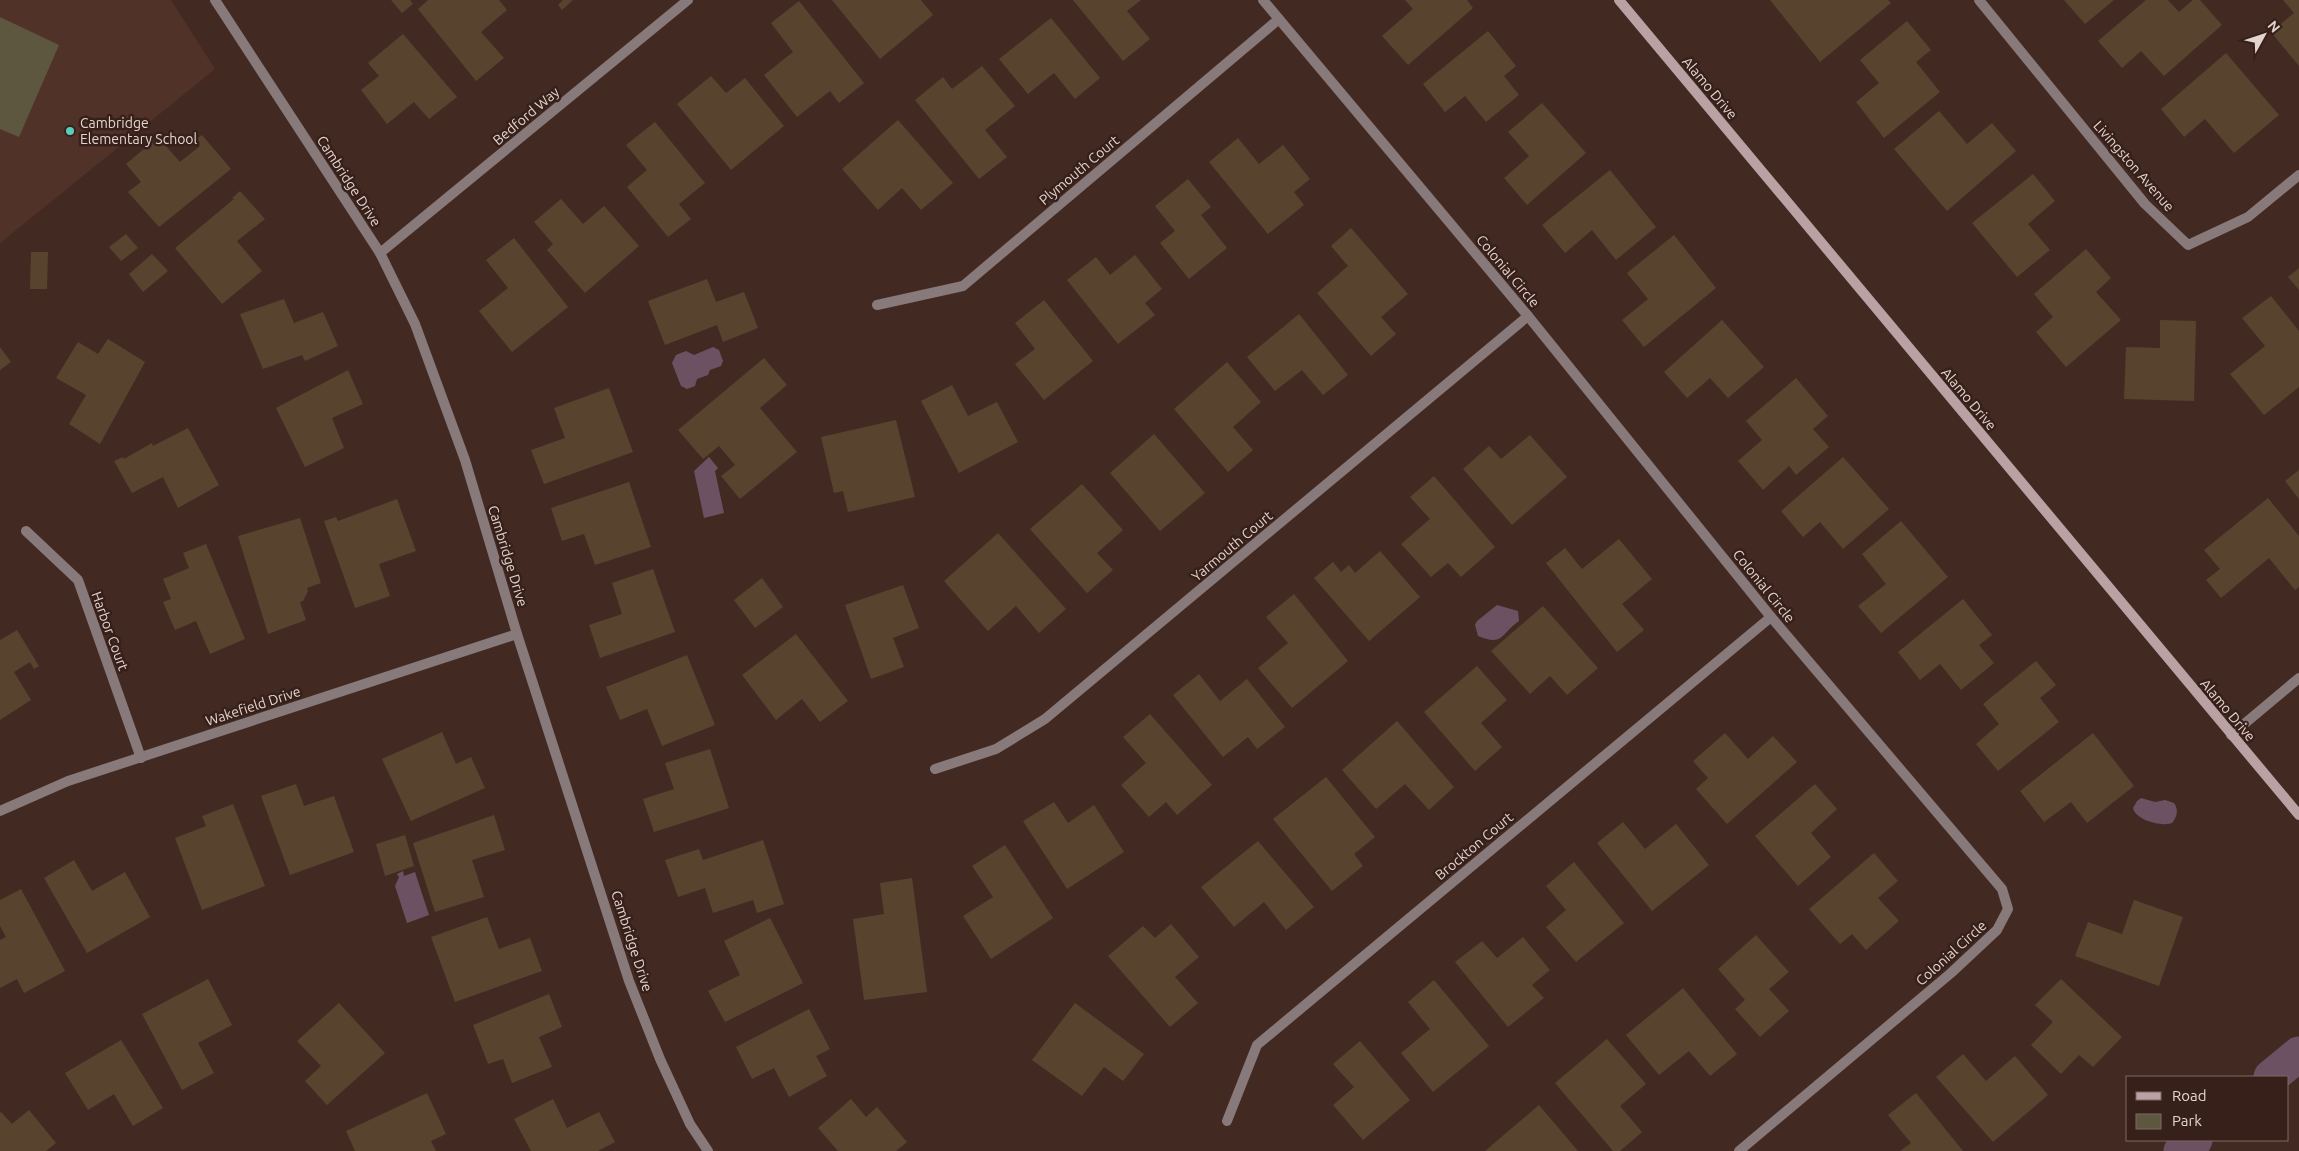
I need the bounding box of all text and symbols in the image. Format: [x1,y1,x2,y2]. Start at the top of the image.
north arrow [2239,10,2289,60]
text: N [2264,17,2283,36]
street label: Alamo Drive [1679,54,1741,122]
street label: Bedford Way [490,83,563,148]
place label: Cambridge Elementary School [80,115,198,147]
street label: Livingston Avenue [2090,117,2178,215]
marker: Cambridge Elementary School [64,125,76,137]
street label: Plymouth Court [1036,132,1123,208]
street label: Cambridge Drive [314,133,384,229]
street label: Colonial Circle [1473,232,1543,310]
street label: Alamo Drive [1938,365,2000,433]
street label: Cambridge Drive [485,503,531,609]
street label: Yarmouth Court [1188,507,1276,584]
street label: Colonial Circle [1730,546,1798,626]
street label: Harbor Court [88,589,132,673]
street label: Alamo Drive [2197,676,2259,744]
street label: Wakefield Drive [203,683,303,729]
street label: Brockton Court [1432,809,1516,883]
street label: Cambridge Drive [608,889,656,993]
street label: Colonial Circle [1912,917,1990,989]
legend [2126,1076,2289,1141]
text: Road [2172,1087,2207,1104]
text: Park [2172,1112,2202,1129]

